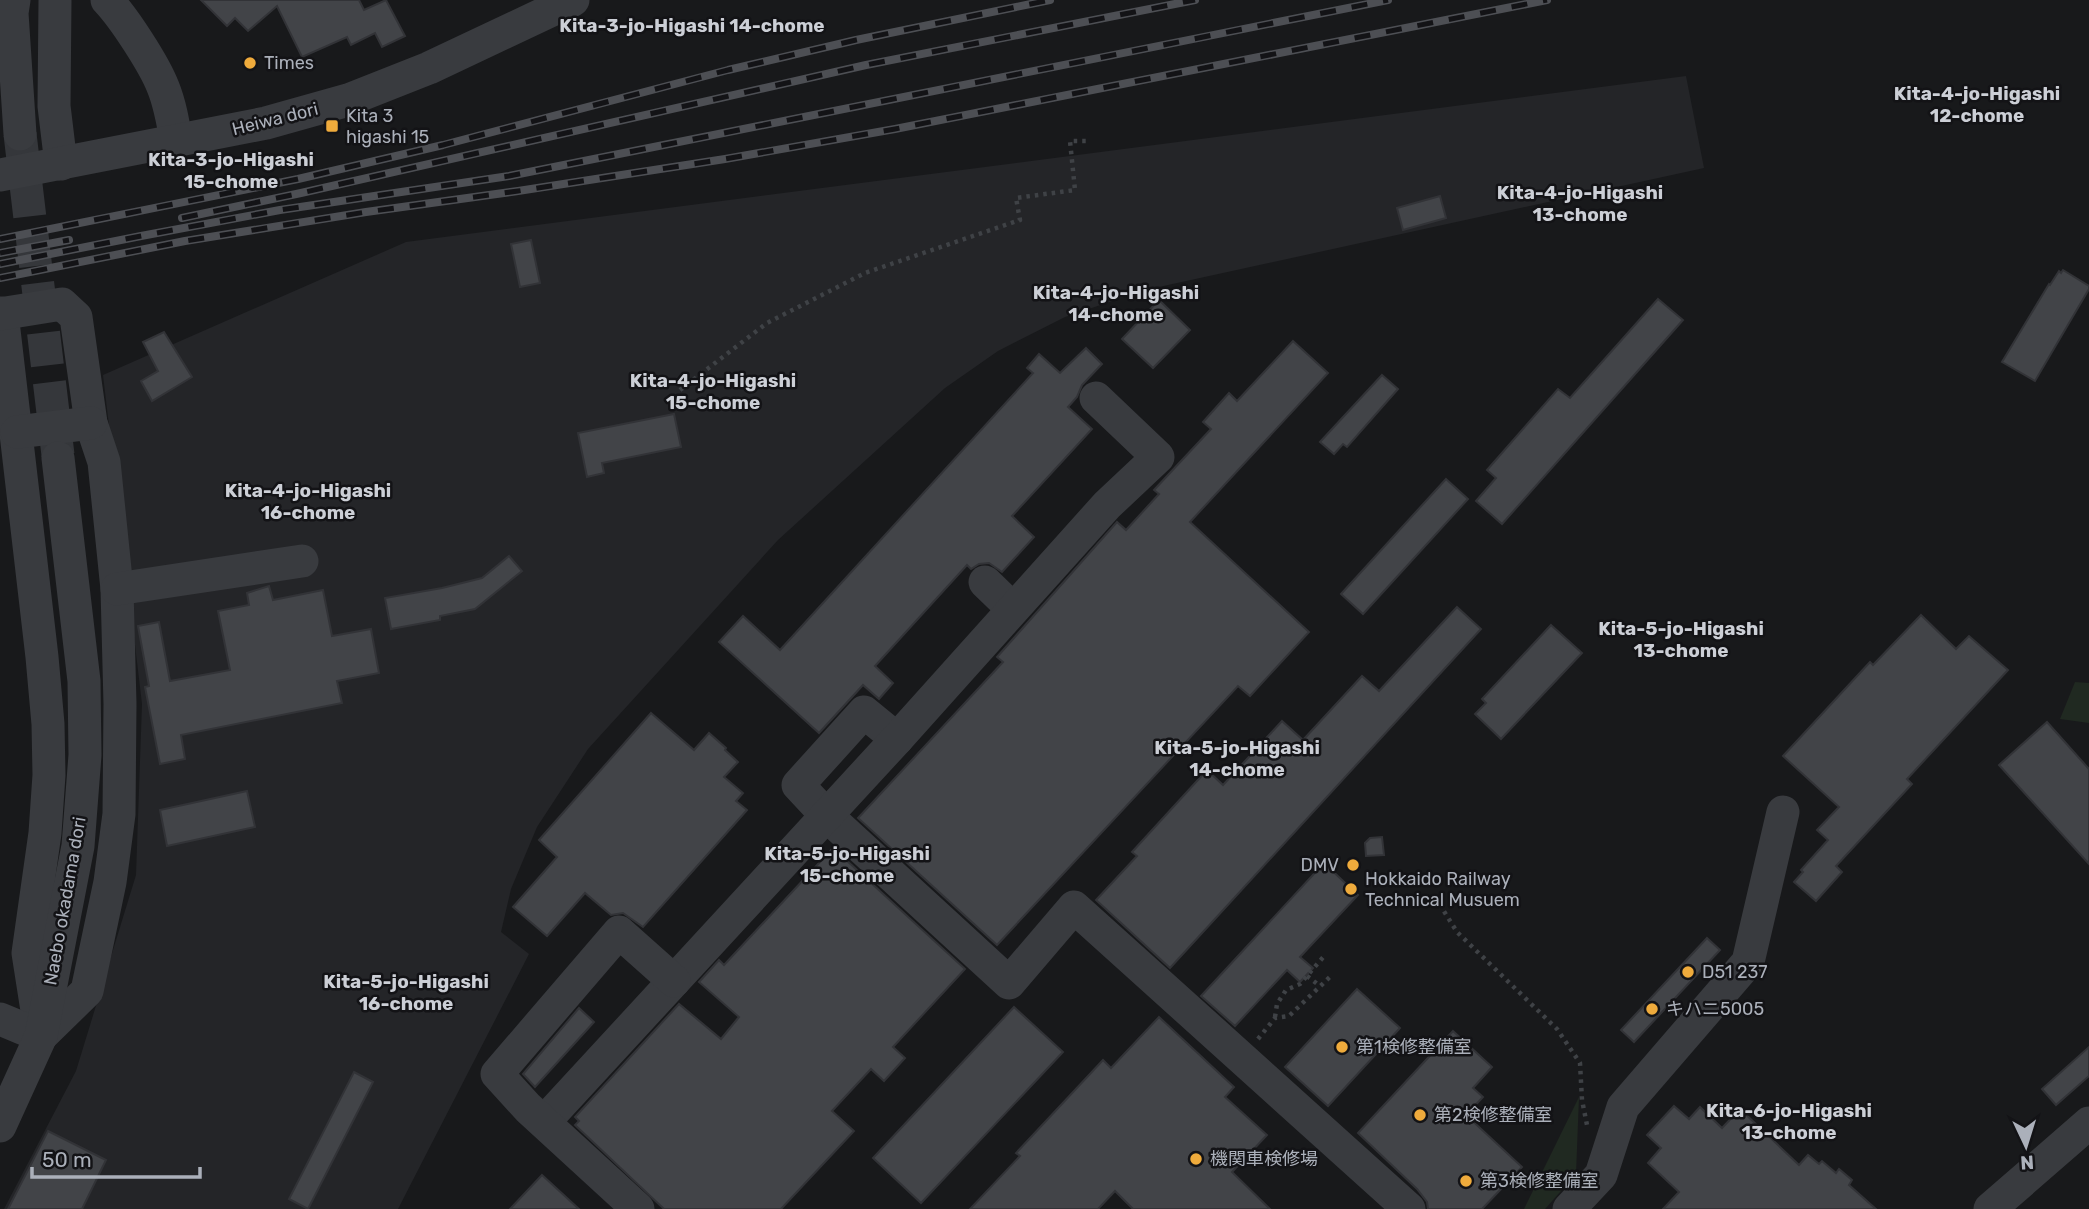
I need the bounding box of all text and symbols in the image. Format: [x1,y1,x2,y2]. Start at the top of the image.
district label: Kita-3-jo-Higashi 14-chome [559,14,825,37]
place label: Times [264,52,314,74]
marker: Times [242,55,258,71]
district label: Kita-4-jo-Higashi 12-chome [1894,82,2060,127]
street label: Heiwa dori [230,98,320,140]
place label: Kita 3 higashi 15 [346,105,429,148]
marker: Kita 3 higashi 15 [324,118,340,134]
district label: Kita-3-jo-Higashi 15-chome [148,148,314,193]
district label: Kita-4-jo-Higashi 13-chome [1497,181,1663,226]
district label: Kita-4-jo-Higashi 14-chome [1033,281,1199,326]
district label: Kita-4-jo-Higashi 15-chome [630,369,796,414]
district label: Kita-4-jo-Higashi 16-chome [225,479,391,524]
district label: Kita-5-jo-Higashi 13-chome [1598,617,1764,662]
district label: Kita-5-jo-Higashi 14-chome [1154,736,1320,781]
street label: Naebo okadama dori [39,815,91,987]
district label: Kita-5-jo-Higashi 15-chome [764,842,930,887]
place label: DMV [1301,854,1339,876]
marker: DMV [1345,857,1361,873]
place label: Hokkaido Railway Technical Musuem [1365,868,1520,911]
marker: Hokkaido Railway Technical Musuem [1343,881,1359,897]
place label: D51 237 [1702,961,1768,983]
marker: D51 237 [1680,964,1696,980]
district label: Kita-5-jo-Higashi 16-chome [323,970,489,1015]
place label: キハニ5005 [1666,998,1764,1020]
marker: キハニ5005 [1644,1001,1660,1017]
place label: 第1検修整備室 [1356,1036,1472,1058]
marker: 第1検修整備室 [1334,1039,1350,1055]
district label: Kita-6-jo-Higashi 13-chome [1706,1099,1872,1144]
place label: 第2検修整備室 [1434,1104,1553,1126]
marker: 第2検修整備室 [1412,1107,1428,1123]
north arrow [1991,1111,2061,1181]
scale bar [32,1136,200,1180]
text: 50 m [42,1147,92,1172]
place label: 機関車検修場 [1210,1148,1318,1170]
marker: 機関車検修場 [1188,1151,1204,1167]
text: N [2020,1151,2035,1174]
place label: 第3検修整備室 [1480,1170,1599,1192]
marker: 第3検修整備室 [1458,1173,1474,1189]

